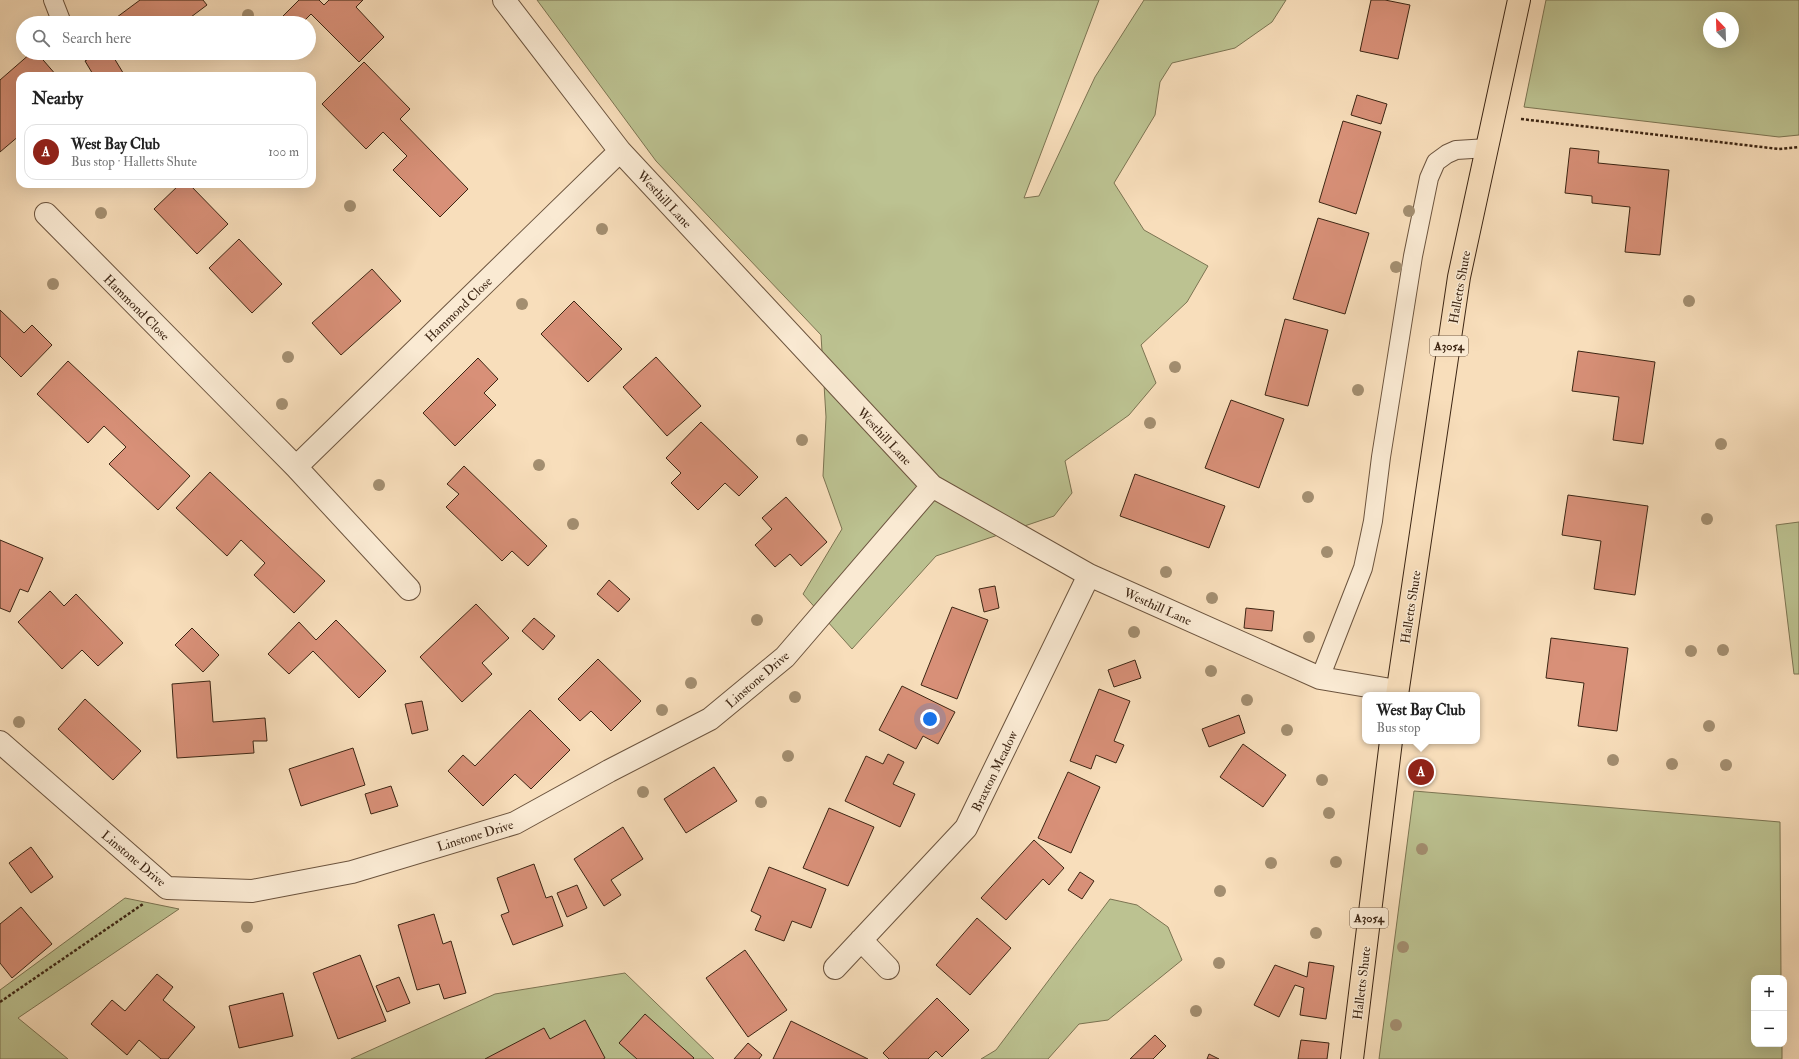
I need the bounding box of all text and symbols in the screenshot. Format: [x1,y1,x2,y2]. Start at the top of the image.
north arrow [1703,12,1739,48]
search box [16,16,316,60]
icon: search [30,27,52,49]
text: Search here [62,29,131,48]
text: Nearby [32,88,83,109]
text: West Bay Club [71,135,160,154]
text: A [42,144,50,160]
text: 100 m [268,144,299,160]
text: Bus stop · Halletts Shute [71,154,197,170]
street label: Westhill Lane [633,167,695,232]
street label: Halletts Shute [1446,249,1474,325]
street label: Hammond Close [100,271,173,345]
street label: Hammond Close [422,273,496,346]
road number: A3054 [1430,336,1468,356]
street label: Westhill Lane [853,404,915,469]
street label: Halletts Shute [1397,569,1425,645]
street label: Westhill Lane [1120,584,1195,629]
street label: Linstone Drive [723,647,793,712]
popup [1362,692,1480,744]
text: West Bay Club [1377,701,1465,720]
your location [920,709,940,729]
text: Bus stop [1377,720,1421,736]
street label: Braxton Meadow [968,727,1022,814]
pin: A [1408,757,1434,787]
street label: Linstone Drive [435,817,516,855]
street label: Linstone Drive [98,827,169,891]
road number: A3054 [1350,908,1388,928]
street label: Halletts Shute [1350,945,1375,1021]
map controls [1751,975,1787,1047]
button: + [1751,975,1787,1011]
button: − [1751,1011,1787,1047]

